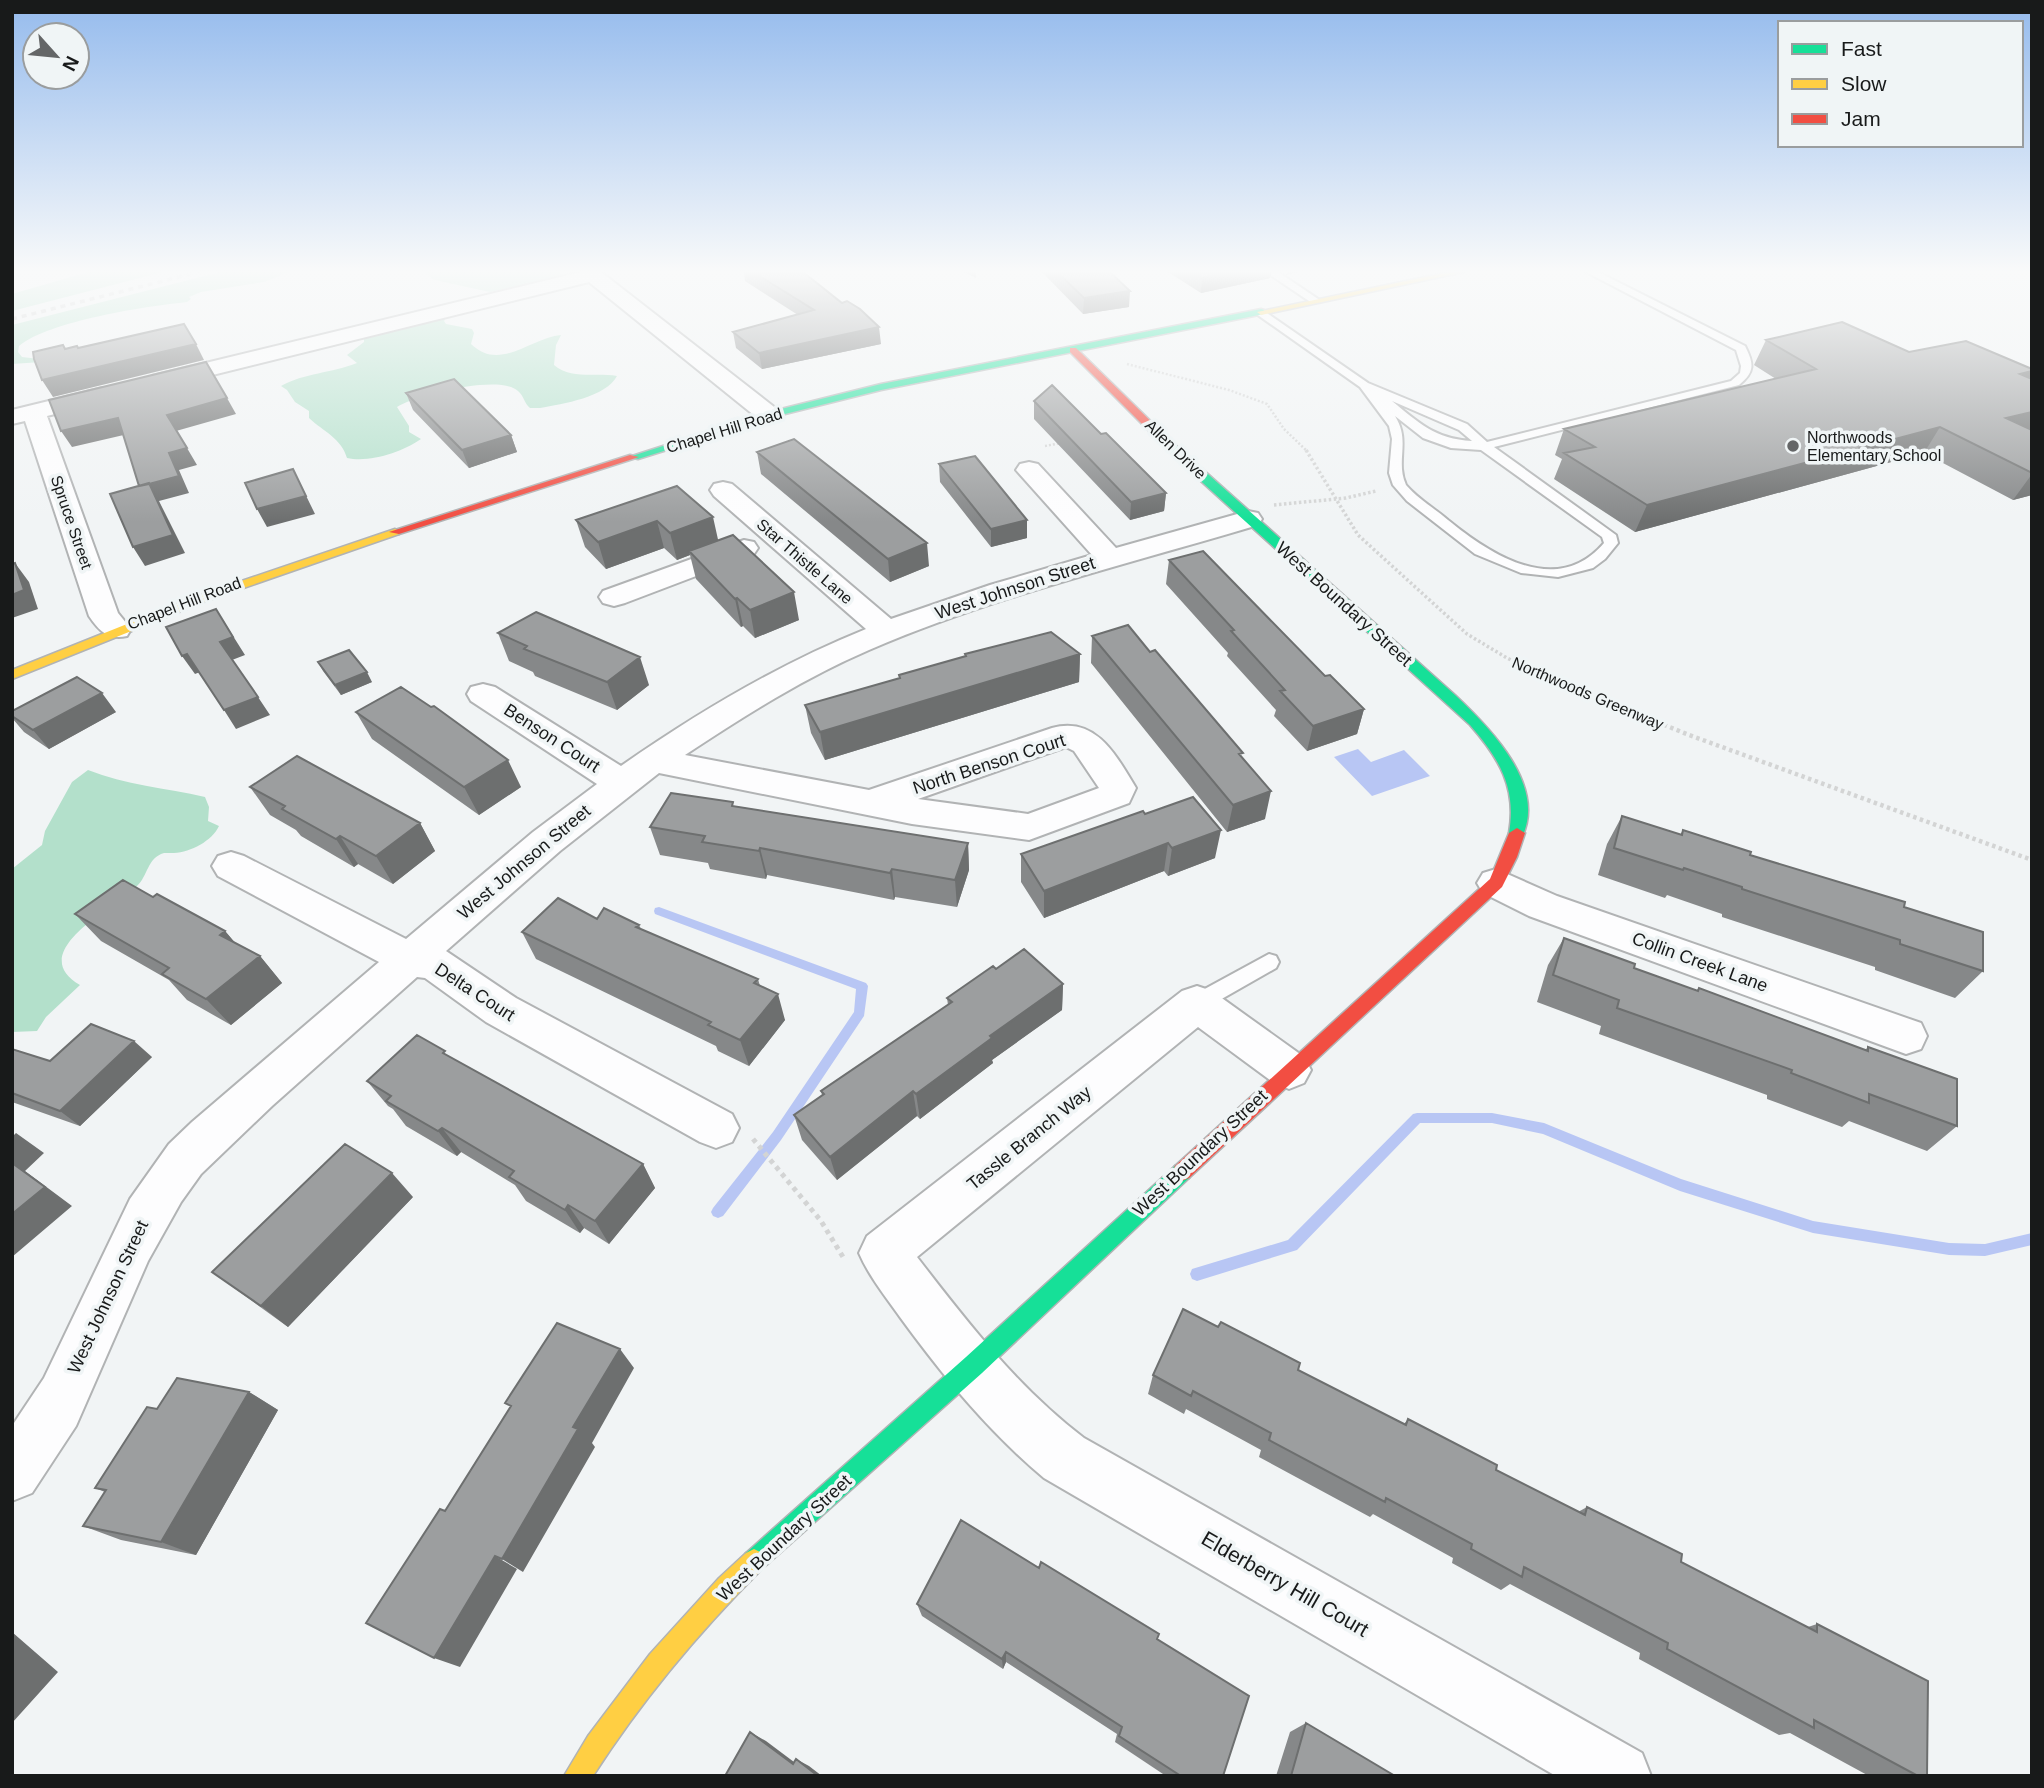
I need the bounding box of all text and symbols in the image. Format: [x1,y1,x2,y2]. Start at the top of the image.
north arrow [21,21,91,91]
legend [1778,21,2023,147]
text: Fast [1841,37,1882,60]
text: N [58,53,83,74]
text: Slow [1841,72,1887,95]
text: Jam [1841,107,1881,130]
street label: Chapel Hill Road [664,405,784,456]
street label: Allen Drive [1142,416,1209,482]
place label: Northwoods Elementary School [1807,429,1941,464]
marker: Northwoods Elementary School [1785,438,1801,454]
street label: Spruce Street [48,473,96,572]
street label: Star Thistle Lane [754,515,856,607]
street label: West Boundary Street [1272,538,1416,670]
street label: West Johnson Street [933,553,1097,623]
street label: Chapel Hill Road [125,574,243,633]
street label: Northwoods Greenway [1510,654,1666,733]
street label: Benson Court [500,700,604,776]
street label: North Benson Court [910,730,1068,798]
street label: West Johnson Street [454,801,594,923]
street label: Collin Creek Lane [1629,928,1771,996]
street label: Delta Court [431,959,519,1025]
street label: Tassle Branch Way [963,1082,1095,1194]
street label: West Boundary Street [1129,1086,1271,1220]
street label: West Johnson Street [64,1217,152,1377]
street label: West Boundary Street [713,1471,855,1605]
street label: Elderberry Hill Court [1198,1526,1373,1641]

